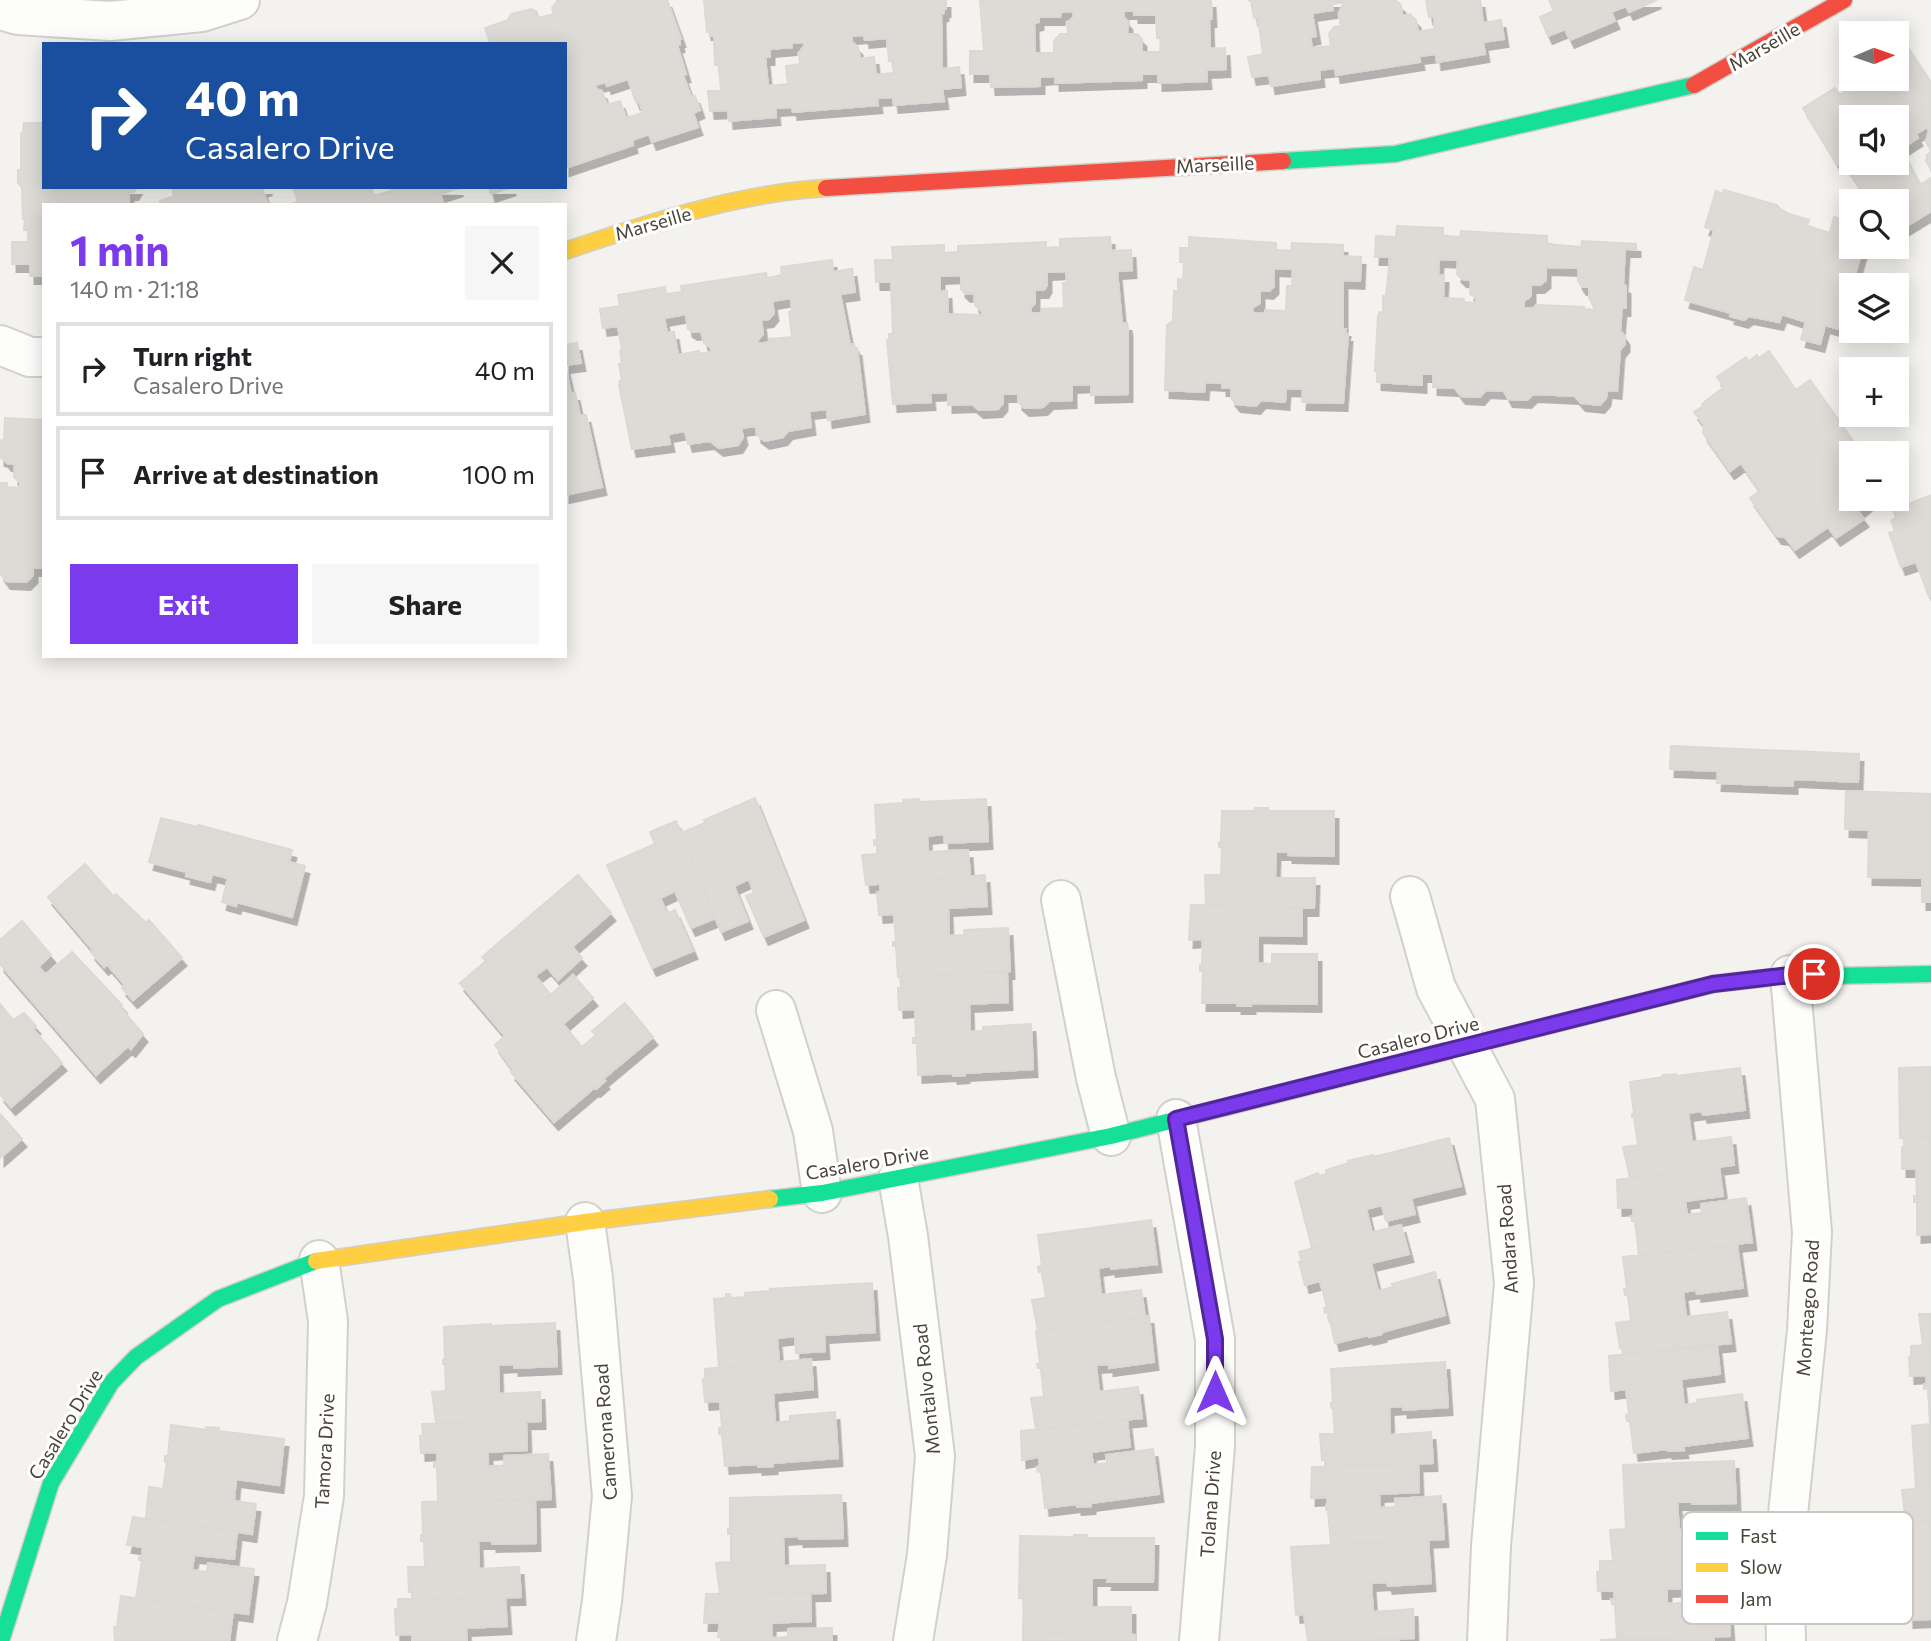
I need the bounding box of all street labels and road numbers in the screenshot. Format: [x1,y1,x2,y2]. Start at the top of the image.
street label: Marseille [1724,16,1804,76]
street label: Marseille [1175,150,1255,178]
street label: Marseille [612,201,694,245]
street label: Casalero Drive [1355,1011,1481,1063]
street label: Casalero Drive [804,1140,930,1184]
street label: Andara Road [1492,1183,1522,1295]
street label: Monteago Road [1791,1239,1823,1377]
street label: Montalvo Road [908,1322,944,1456]
street label: Camerona Road [589,1363,621,1501]
street label: Casalero Drive [23,1365,107,1483]
street label: Tamora Drive [309,1393,339,1509]
street label: Tolana Drive [1195,1450,1225,1558]

